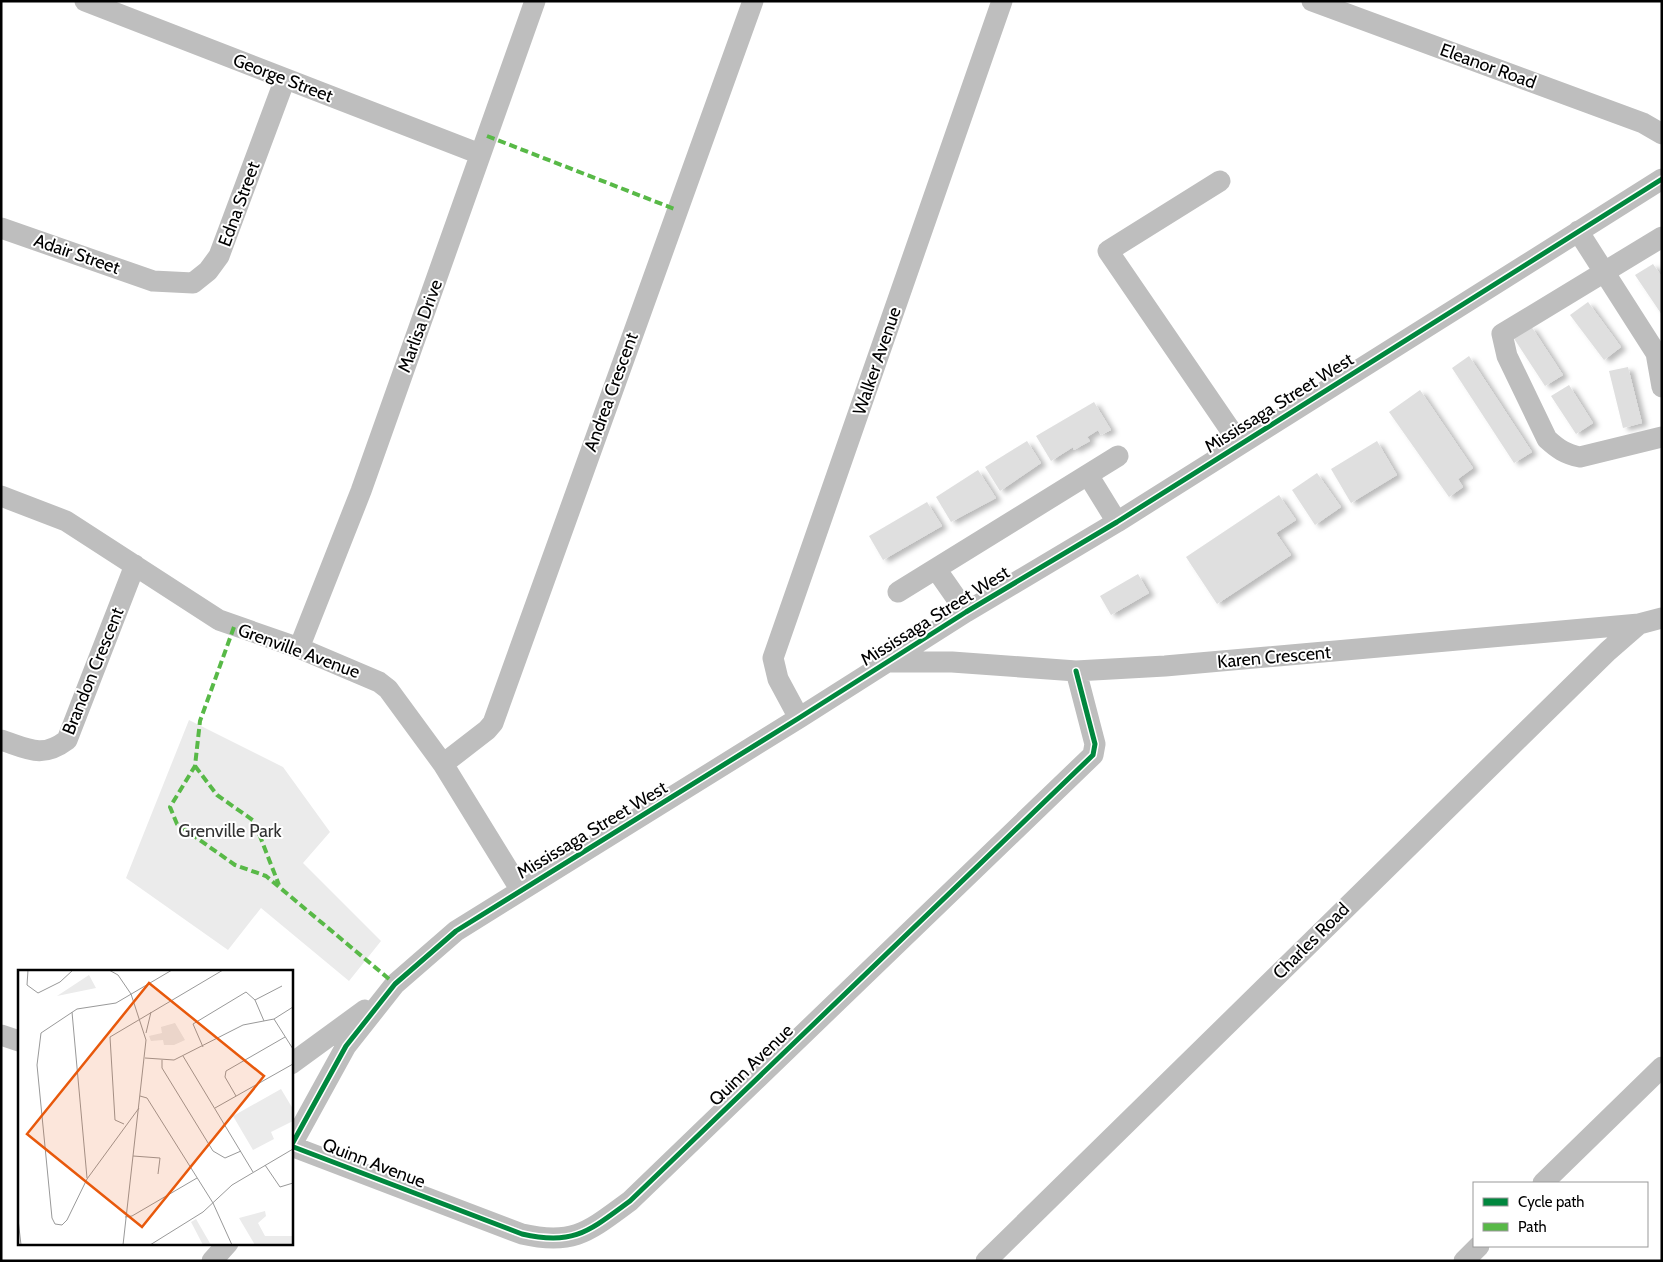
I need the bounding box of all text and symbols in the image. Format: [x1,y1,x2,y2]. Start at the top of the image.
street label: Eleanor Road [1437,38,1539,94]
street label: George Street [230,49,336,107]
street label: Edna Street [213,159,265,249]
street label: Adair Street [31,229,123,279]
street label: Marlisa Drive [393,276,447,376]
street label: Walker Avenue [848,304,906,418]
street label: Andrea Crescent [579,330,643,454]
street label: Mississaga Street West [1200,348,1358,458]
street label: Mississaga Street West [856,561,1014,671]
street label: Brandon Crescent [57,604,129,738]
street label: Grenville Avenue [235,619,363,683]
street label: Karen Crescent [1216,641,1332,673]
street label: Mississaga Street West [513,776,671,884]
park label: Grenville Park [178,820,283,842]
street label: Charles Road [1268,898,1354,984]
inset map [18,970,292,1244]
street label: Quinn Avenue [704,1019,798,1111]
street label: Quinn Avenue [320,1133,428,1193]
legend [1473,1182,1648,1247]
text: Cycle path [1518,1193,1584,1211]
text: Path [1518,1218,1547,1236]

